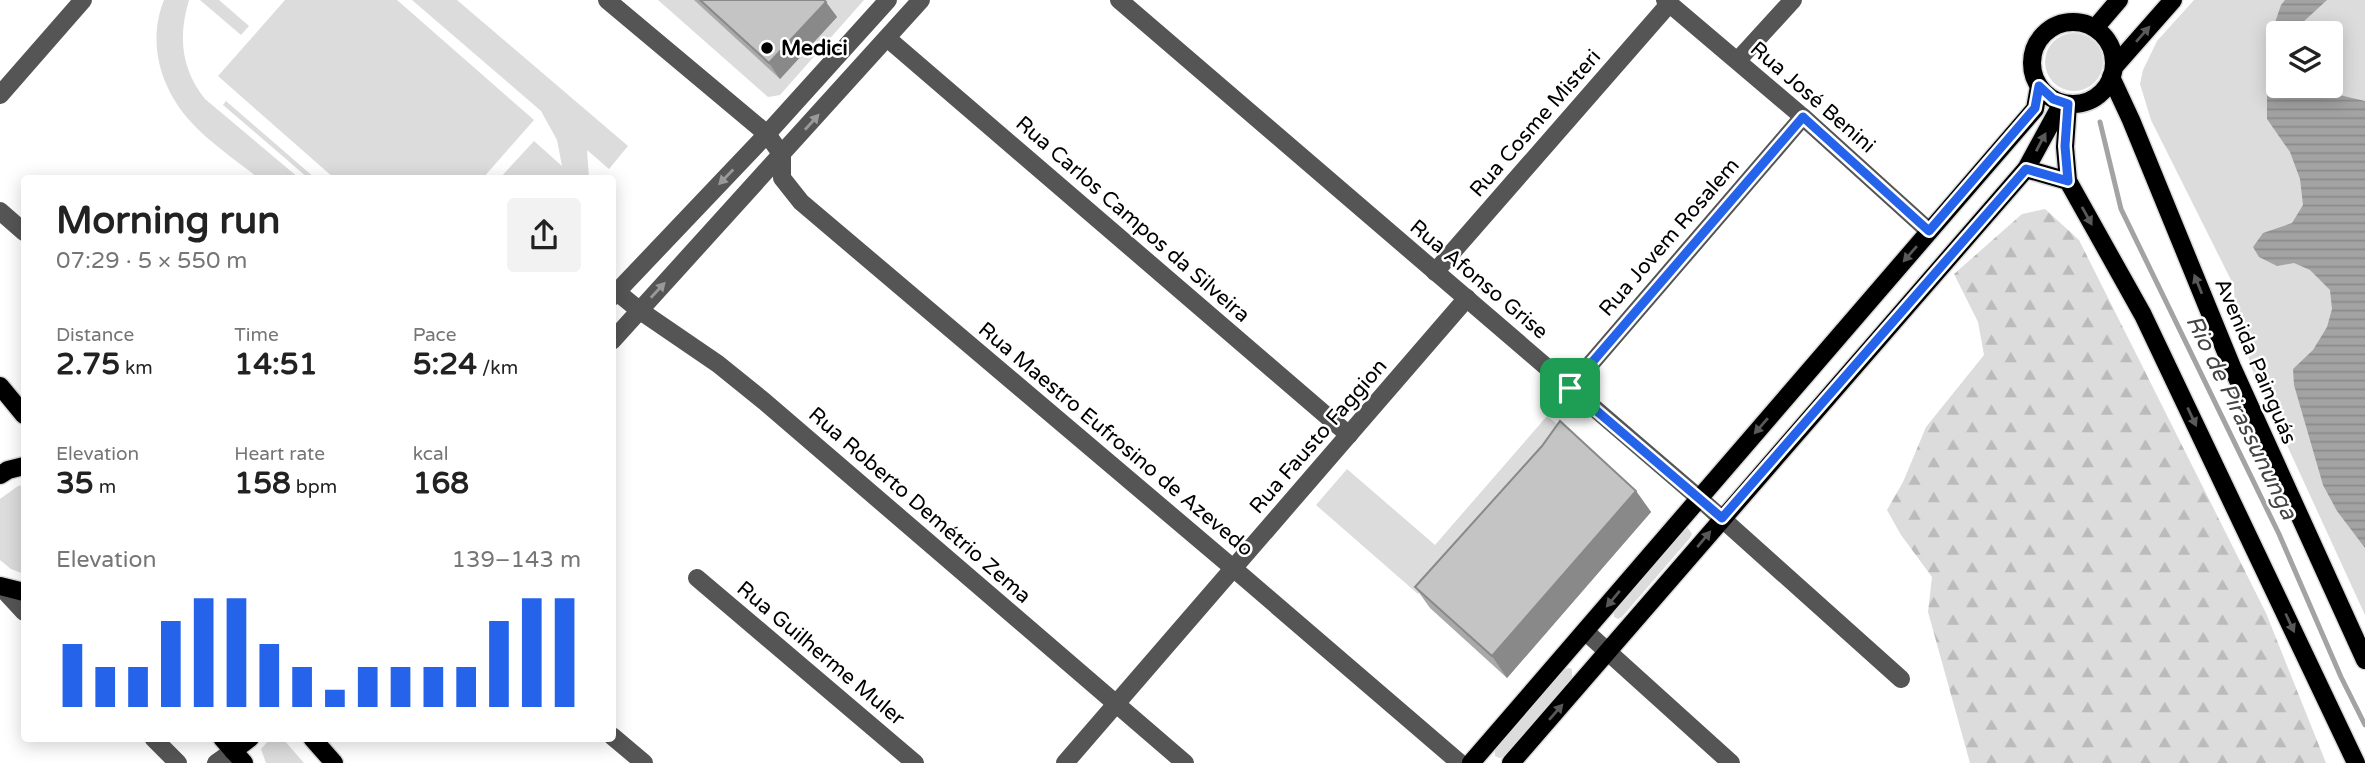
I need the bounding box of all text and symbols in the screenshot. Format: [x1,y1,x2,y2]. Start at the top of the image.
map controls [2266,21,2343,98]
button: layers [2266,21,2343,98]
one-way arrow [2135,25,2150,42]
place label: Medici [781,36,848,61]
street label: Rua José Benini [1745,36,1880,158]
marker: Medici [759,40,775,56]
street label: Rua Cosme Misteri [1465,45,1606,202]
street label: Rua Carlos Campos da Silveira [1011,111,1255,328]
one-way arrow [803,114,819,131]
one-way arrow [2035,132,2047,152]
street label: Rua Jovem Rosalem [1594,153,1745,321]
one-way arrow [718,168,734,186]
text: Morning run [56,198,280,244]
button: share [507,198,581,272]
one-way arrow [2081,206,2093,225]
street label: Rua Afonso Grise [1405,214,1553,345]
one-way arrow [1903,245,1918,262]
text: 07:29 · 5 × 550 m [56,247,247,275]
one-way arrow [2193,273,2204,294]
street label: Avenida Painguás [2209,275,2302,448]
one-way arrow [649,282,665,299]
water label: Rio de Pirassununga [2179,311,2303,525]
street label: Rua Maestro Eufrosino de Azevedo [973,317,1258,562]
text: Distance [56,324,134,346]
text: Time [234,324,279,346]
text: Pace [413,324,456,346]
text: 2.75 [56,346,120,383]
text: 14:51 [234,346,318,383]
text: 5:24 [413,346,477,383]
street label: Rua Fausto Faggion [1244,354,1392,519]
text: km [120,357,153,379]
text: /km [477,357,518,379]
pin [1540,358,1600,418]
icon: arrive [1551,369,1589,407]
street label: Rua Roberto Demétrio Zema [803,402,1036,609]
one-way arrow [2187,407,2198,428]
one-way arrow [1753,417,1769,435]
text: Elevation [56,443,139,465]
text: Heart rate [234,443,325,465]
text: kcal [413,443,448,465]
text: 35 [56,465,94,502]
text: 158 [234,465,291,502]
text: 168 [413,465,469,502]
text: m [94,476,116,498]
text: bpm [291,476,337,498]
one-way arrow [1697,531,1712,549]
text: Elevation [56,546,157,574]
text: 139–143 m [452,546,581,574]
street label: Rua Guilherme Muler [732,576,910,731]
one-way arrow [1605,590,1621,608]
one-way arrow [2284,613,2296,633]
one-way arrow [1548,703,1564,721]

